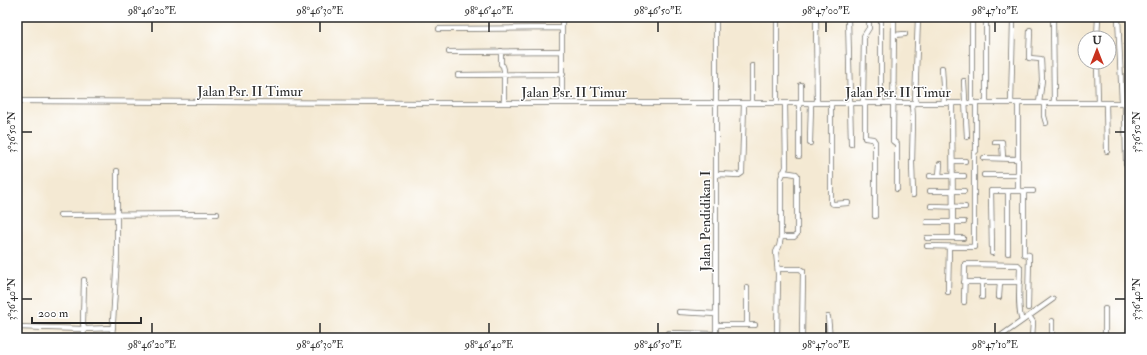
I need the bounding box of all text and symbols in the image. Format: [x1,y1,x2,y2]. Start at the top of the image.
text: 98°46'20"E [127,5,176,17]
text: 98°46'30"E [296,5,343,17]
text: 98°46'40"E [464,5,513,17]
text: 98°46'50"E [633,5,682,17]
text: 98°47'00"E [801,5,850,17]
text: 98°47'10"E [971,5,1018,17]
north arrow [1077,30,1117,70]
text: U [1092,34,1102,47]
street label: Jalan Psr. II Timur [196,83,303,100]
street label: Jalan Psr. II Timur [520,84,627,101]
street label: Jalan Psr. II Timur [844,84,951,101]
text: 3°36'50"N [6,111,18,153]
text: 3°36'50"N [1131,111,1143,153]
street label: Jalan Pendidikan I [697,170,714,272]
text: 3°36'40"N [6,278,18,320]
text: 3°36'40"N [1131,278,1143,320]
scale bar [32,299,141,325]
text: 200 m [38,306,69,321]
text: 98°46'20"E [127,339,176,351]
text: 98°46'30"E [296,339,343,351]
text: 98°46'40"E [464,339,513,351]
text: 98°46'50"E [633,339,682,351]
text: 98°47'00"E [801,339,850,351]
text: 98°47'10"E [971,339,1018,351]

